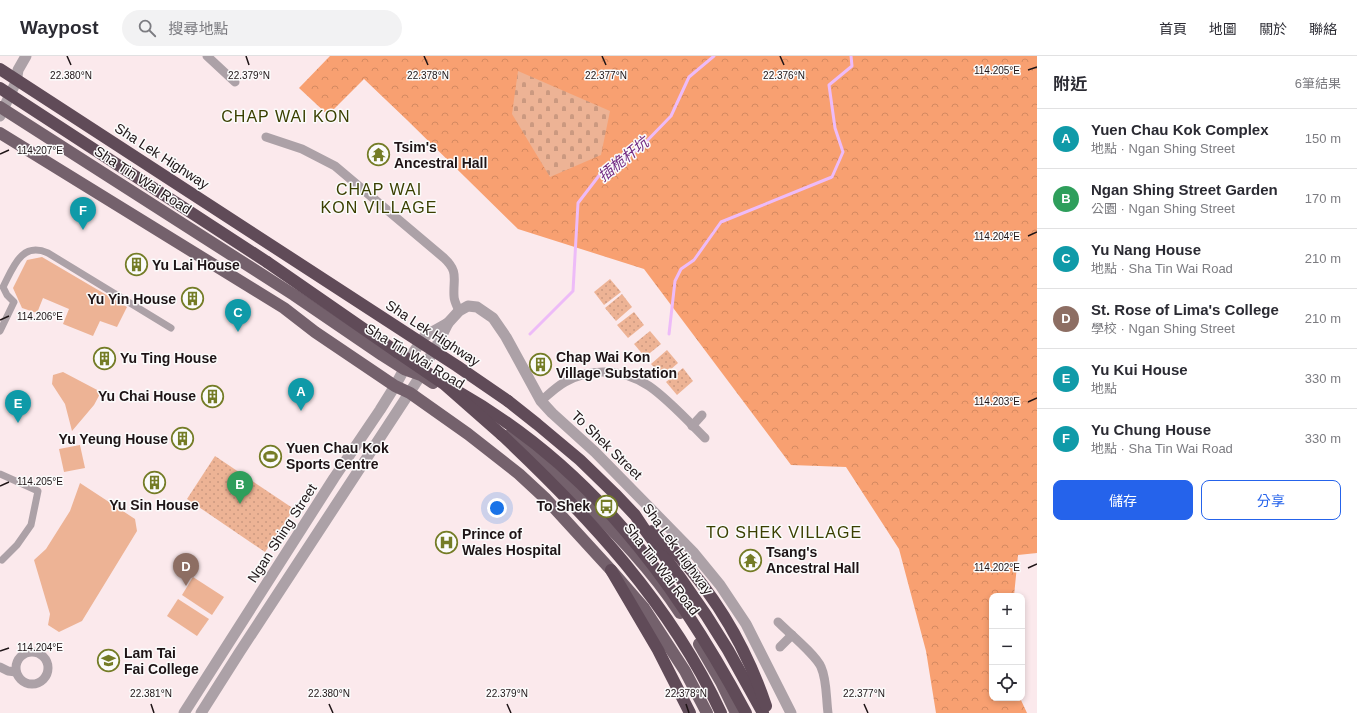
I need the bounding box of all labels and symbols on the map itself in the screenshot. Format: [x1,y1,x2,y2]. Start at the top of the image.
text: 114.205°E [974,65,1020,76]
text: 22.380°N [50,70,92,81]
text: 22.379°N [228,70,270,81]
text: 22.378°N [407,70,449,81]
text: 22.377°N [585,70,627,81]
text: 22.376°N [763,70,805,81]
district label: CHAP WAI KON [221,108,351,125]
street label: Sha Lek Highway [112,120,212,192]
water label: 插桅杆坑 [594,132,653,184]
place label: Tsim's Ancestral Hall [394,139,487,171]
temple icon: Tsim's Ancestral Hall [365,142,391,168]
street label: Sha Tin Wai Road [92,143,194,217]
text: 114.207°E [17,145,63,156]
district label: CHAP WAI KON VILLAGE [321,181,437,216]
pin: F [70,197,96,230]
text: 114.204°E [974,231,1020,242]
building icon: Yu Lai House [124,252,150,278]
place label: Yu Lai House [152,257,240,273]
building icon: Yu Yin House [179,286,205,312]
place label: Yu Yin House [87,291,176,307]
street label: Sha Lek Highway [383,297,483,369]
pin: C [225,299,251,332]
text: 114.206°E [17,311,63,322]
street label: Sha Tin Wai Road [363,320,467,392]
building icon: Yu Ting House [92,345,118,371]
place label: Chap Wai Kon Village Substation [556,349,677,381]
place label: Yu Ting House [120,350,217,366]
building icon: Chap Wai Kon Village Substation [528,352,554,378]
pin: A [288,378,314,411]
building icon: Yu Chai House [199,383,225,409]
place label: Yu Chai House [98,388,196,404]
pin: E [5,390,31,423]
text: 114.203°E [974,396,1020,407]
street label: To Shek Street [568,407,646,483]
building icon: Yu Yeung House [170,426,196,452]
place label: Yu Yeung House [59,431,168,447]
place label: Yuen Chau Kok Sports Centre [286,440,389,472]
sports icon: Yuen Chau Kok Sports Centre [258,443,284,469]
building icon: Yu Sin House [141,470,167,496]
pin: B [227,471,253,504]
text: 114.205°E [17,476,63,487]
street label: Ngan Shing Street [244,481,320,585]
bus stop icon: To Shek [593,493,619,519]
place label: Yu Sin House [109,497,199,513]
your location [487,498,507,518]
place label: To Shek [537,498,590,514]
street label: Sha Lek Highway [640,500,716,598]
street label: Sha Tin Wai Road [621,520,703,618]
district label: TO SHEK VILLAGE [706,524,862,541]
place label: Prince of Wales Hospital [462,526,561,558]
hospital icon: Prince of Wales Hospital [433,529,459,555]
place label: Tsang's Ancestral Hall [766,544,859,576]
temple icon: Tsang's Ancestral Hall [738,547,764,573]
pin: D [173,553,199,586]
text: 114.202°E [974,562,1020,573]
text: 114.204°E [17,642,63,653]
place label: Lam Tai Fai College [124,645,199,677]
school or university icon: Lam Tai Fai College [96,648,122,674]
text: 22.381°N [130,688,172,699]
text: 22.380°N [308,688,350,699]
text: 22.379°N [486,688,528,699]
text: 22.378°N [665,688,707,699]
text: 22.377°N [843,688,885,699]

